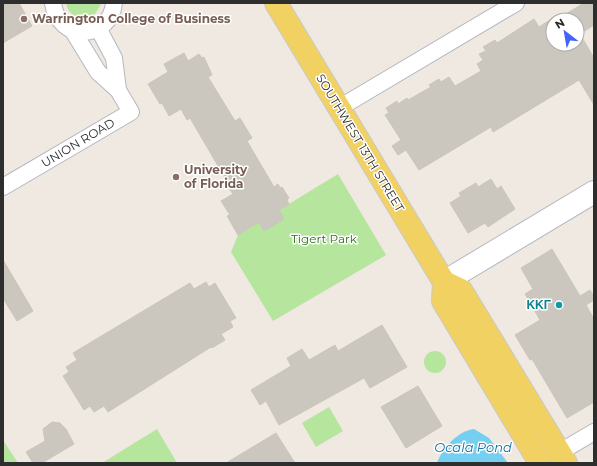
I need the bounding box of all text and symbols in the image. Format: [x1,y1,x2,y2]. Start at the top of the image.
place label: Warrington College of Business [32,11,231,26]
north arrow [545,12,585,52]
marker: Warrington College of Business [19,14,29,24]
text: N [552,15,567,32]
street label: SOUTHWEST 13TH STREET [313,71,408,215]
street label: UNION ROAD [38,115,117,170]
place label: University of Florida [184,162,248,191]
marker: University of Florida [171,172,181,182]
park label: Tigert Park [291,231,358,246]
place label: ΚΚΓ [526,297,552,312]
marker: ΚΚΓ [554,300,564,310]
water label: Ocala Pond [434,439,512,455]

